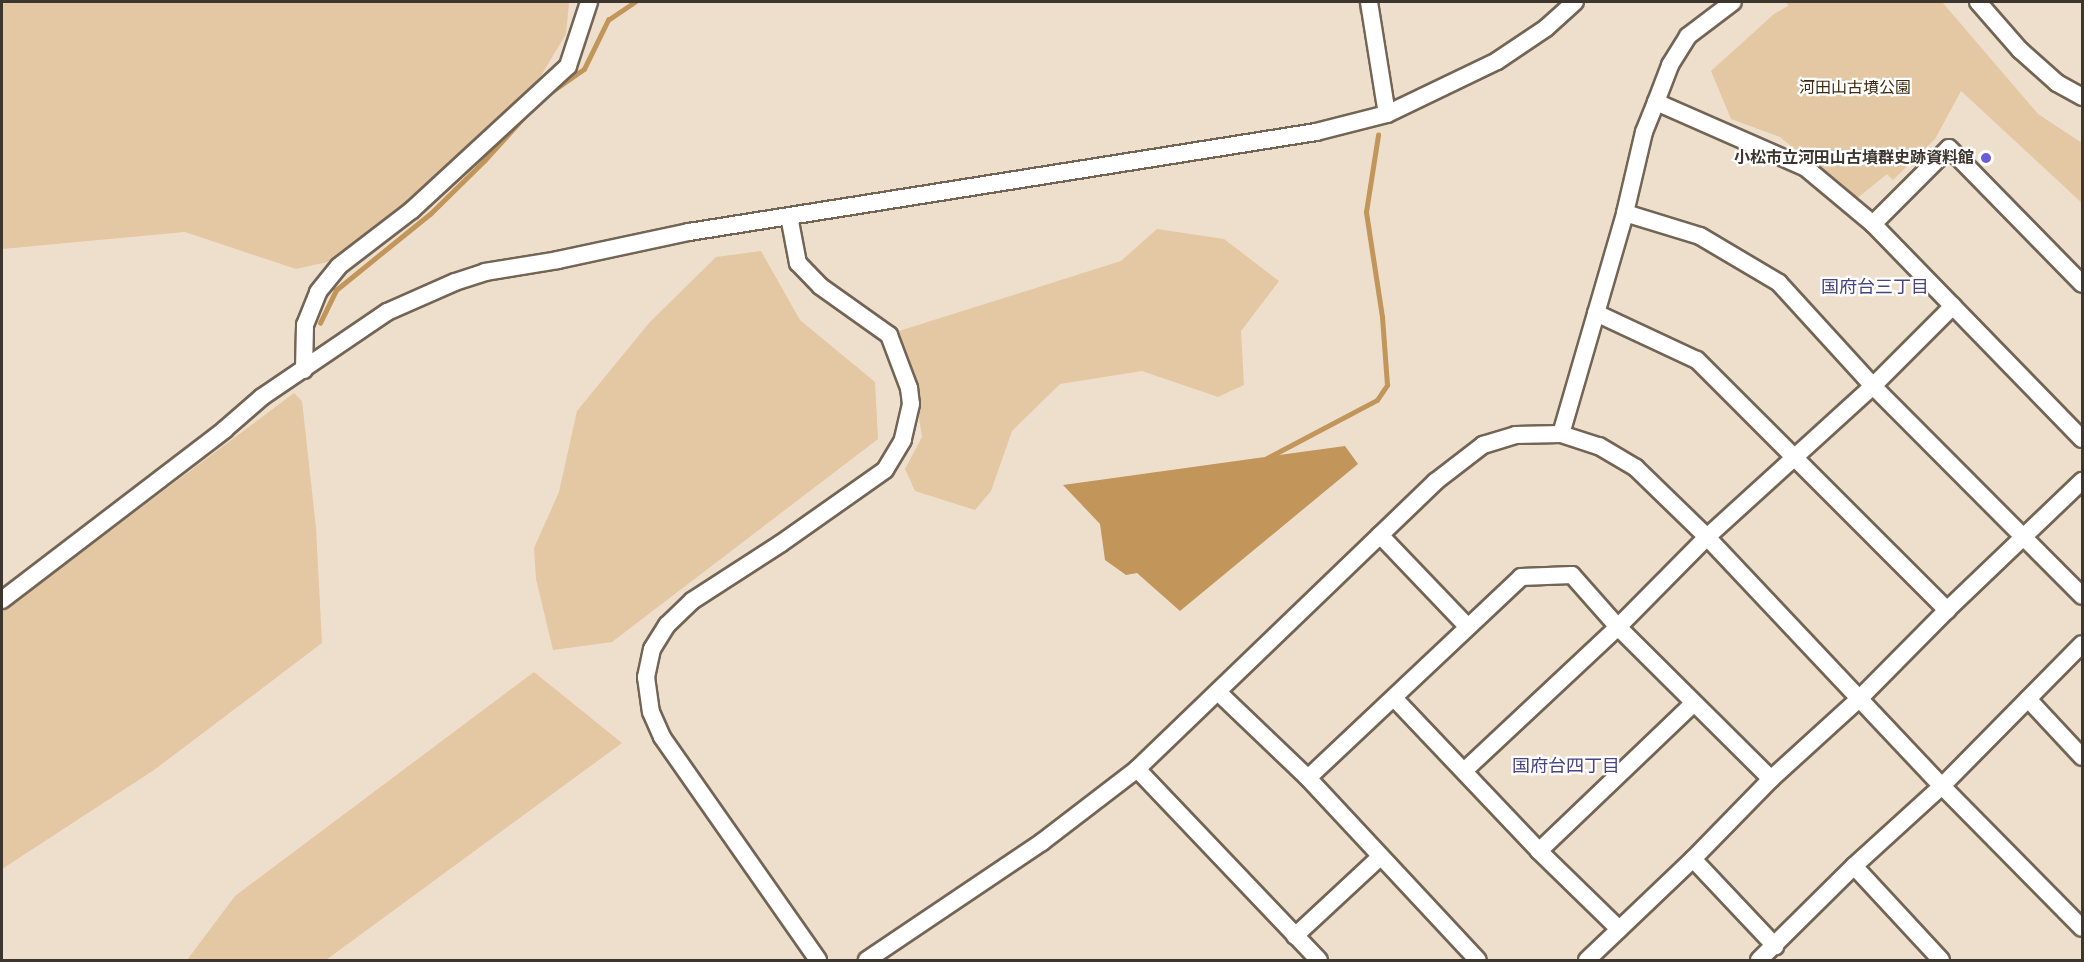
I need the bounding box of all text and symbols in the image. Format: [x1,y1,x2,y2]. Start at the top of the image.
park label: 河田山古墳公園 [1799,78,1911,98]
place label: 小松市立河田山古墳群史跡資料館 [1734,148,1974,168]
marker: 小松市立河田山古墳群史跡資料館 [1979,151,1993,165]
district label: 国府台三丁目 [1821,276,1929,298]
district label: 国府台四丁目 [1512,755,1620,777]

